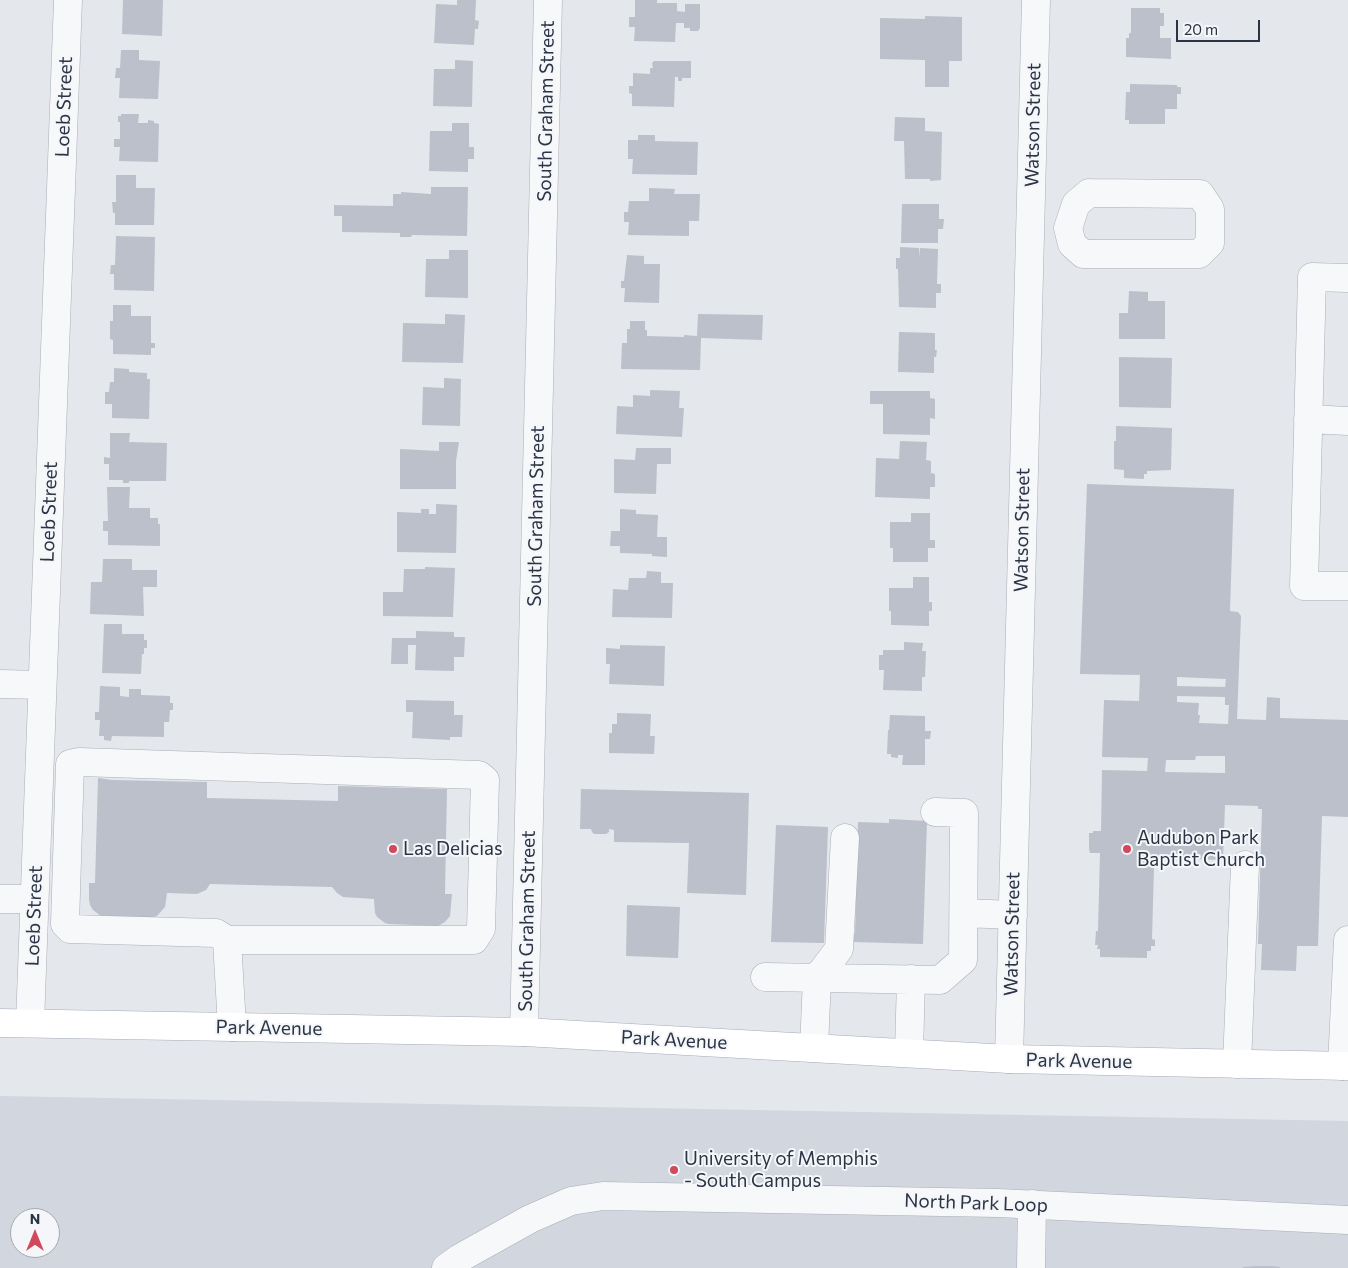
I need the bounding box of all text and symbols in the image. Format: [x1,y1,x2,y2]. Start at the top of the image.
scale bar [1178,10,1262,42]
street label: South Graham Street [533,20,559,202]
text: 20 m [1184,20,1218,38]
street label: Loeb Street [51,56,77,158]
street label: Watson Street [1021,63,1045,187]
street label: South Graham Street [523,425,549,607]
street label: Loeb Street [36,461,62,563]
street label: Watson Street [1010,468,1034,592]
place label: Audubon Park Baptist Church [1137,827,1265,871]
street label: South Graham Street [514,830,540,1012]
place label: Las Delicias [403,838,503,860]
marker: Las Delicias [387,843,399,855]
marker: Audubon Park Baptist Church [1121,843,1133,855]
street label: Loeb Street [21,865,47,967]
street label: Watson Street [1000,872,1024,996]
street label: Park Avenue [215,1016,323,1040]
street label: Park Avenue [620,1026,728,1054]
street label: Park Avenue [1025,1049,1133,1073]
place label: University of Memphis - South Campus [684,1148,878,1192]
marker: University of Memphis - South Campus [668,1164,680,1176]
street label: North Park Loop [904,1189,1048,1217]
north arrow [10,1208,60,1258]
text: N [30,1210,40,1227]

